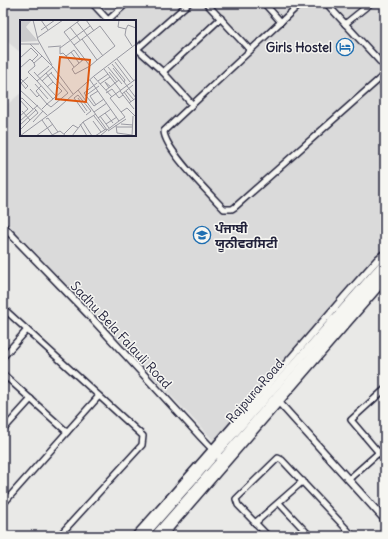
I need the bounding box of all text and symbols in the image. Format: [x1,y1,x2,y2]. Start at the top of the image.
inset map [20,20,136,136]
hotel icon: Girls Hostel [335,37,355,57]
place label: Girls Hostel [266,39,332,56]
place label: ਪੰਜਾਬੀ ਯੂਨੀਵਰਸਿਟੀ [214,220,278,253]
school or university icon: ਪੰਜਾਬੀ ਯੂਨੀਵਰਸਿਟੀ [192,225,212,245]
street label: Sadhu Bela Falauli Road [67,278,175,393]
street label: Rajpura Road [222,355,288,427]

